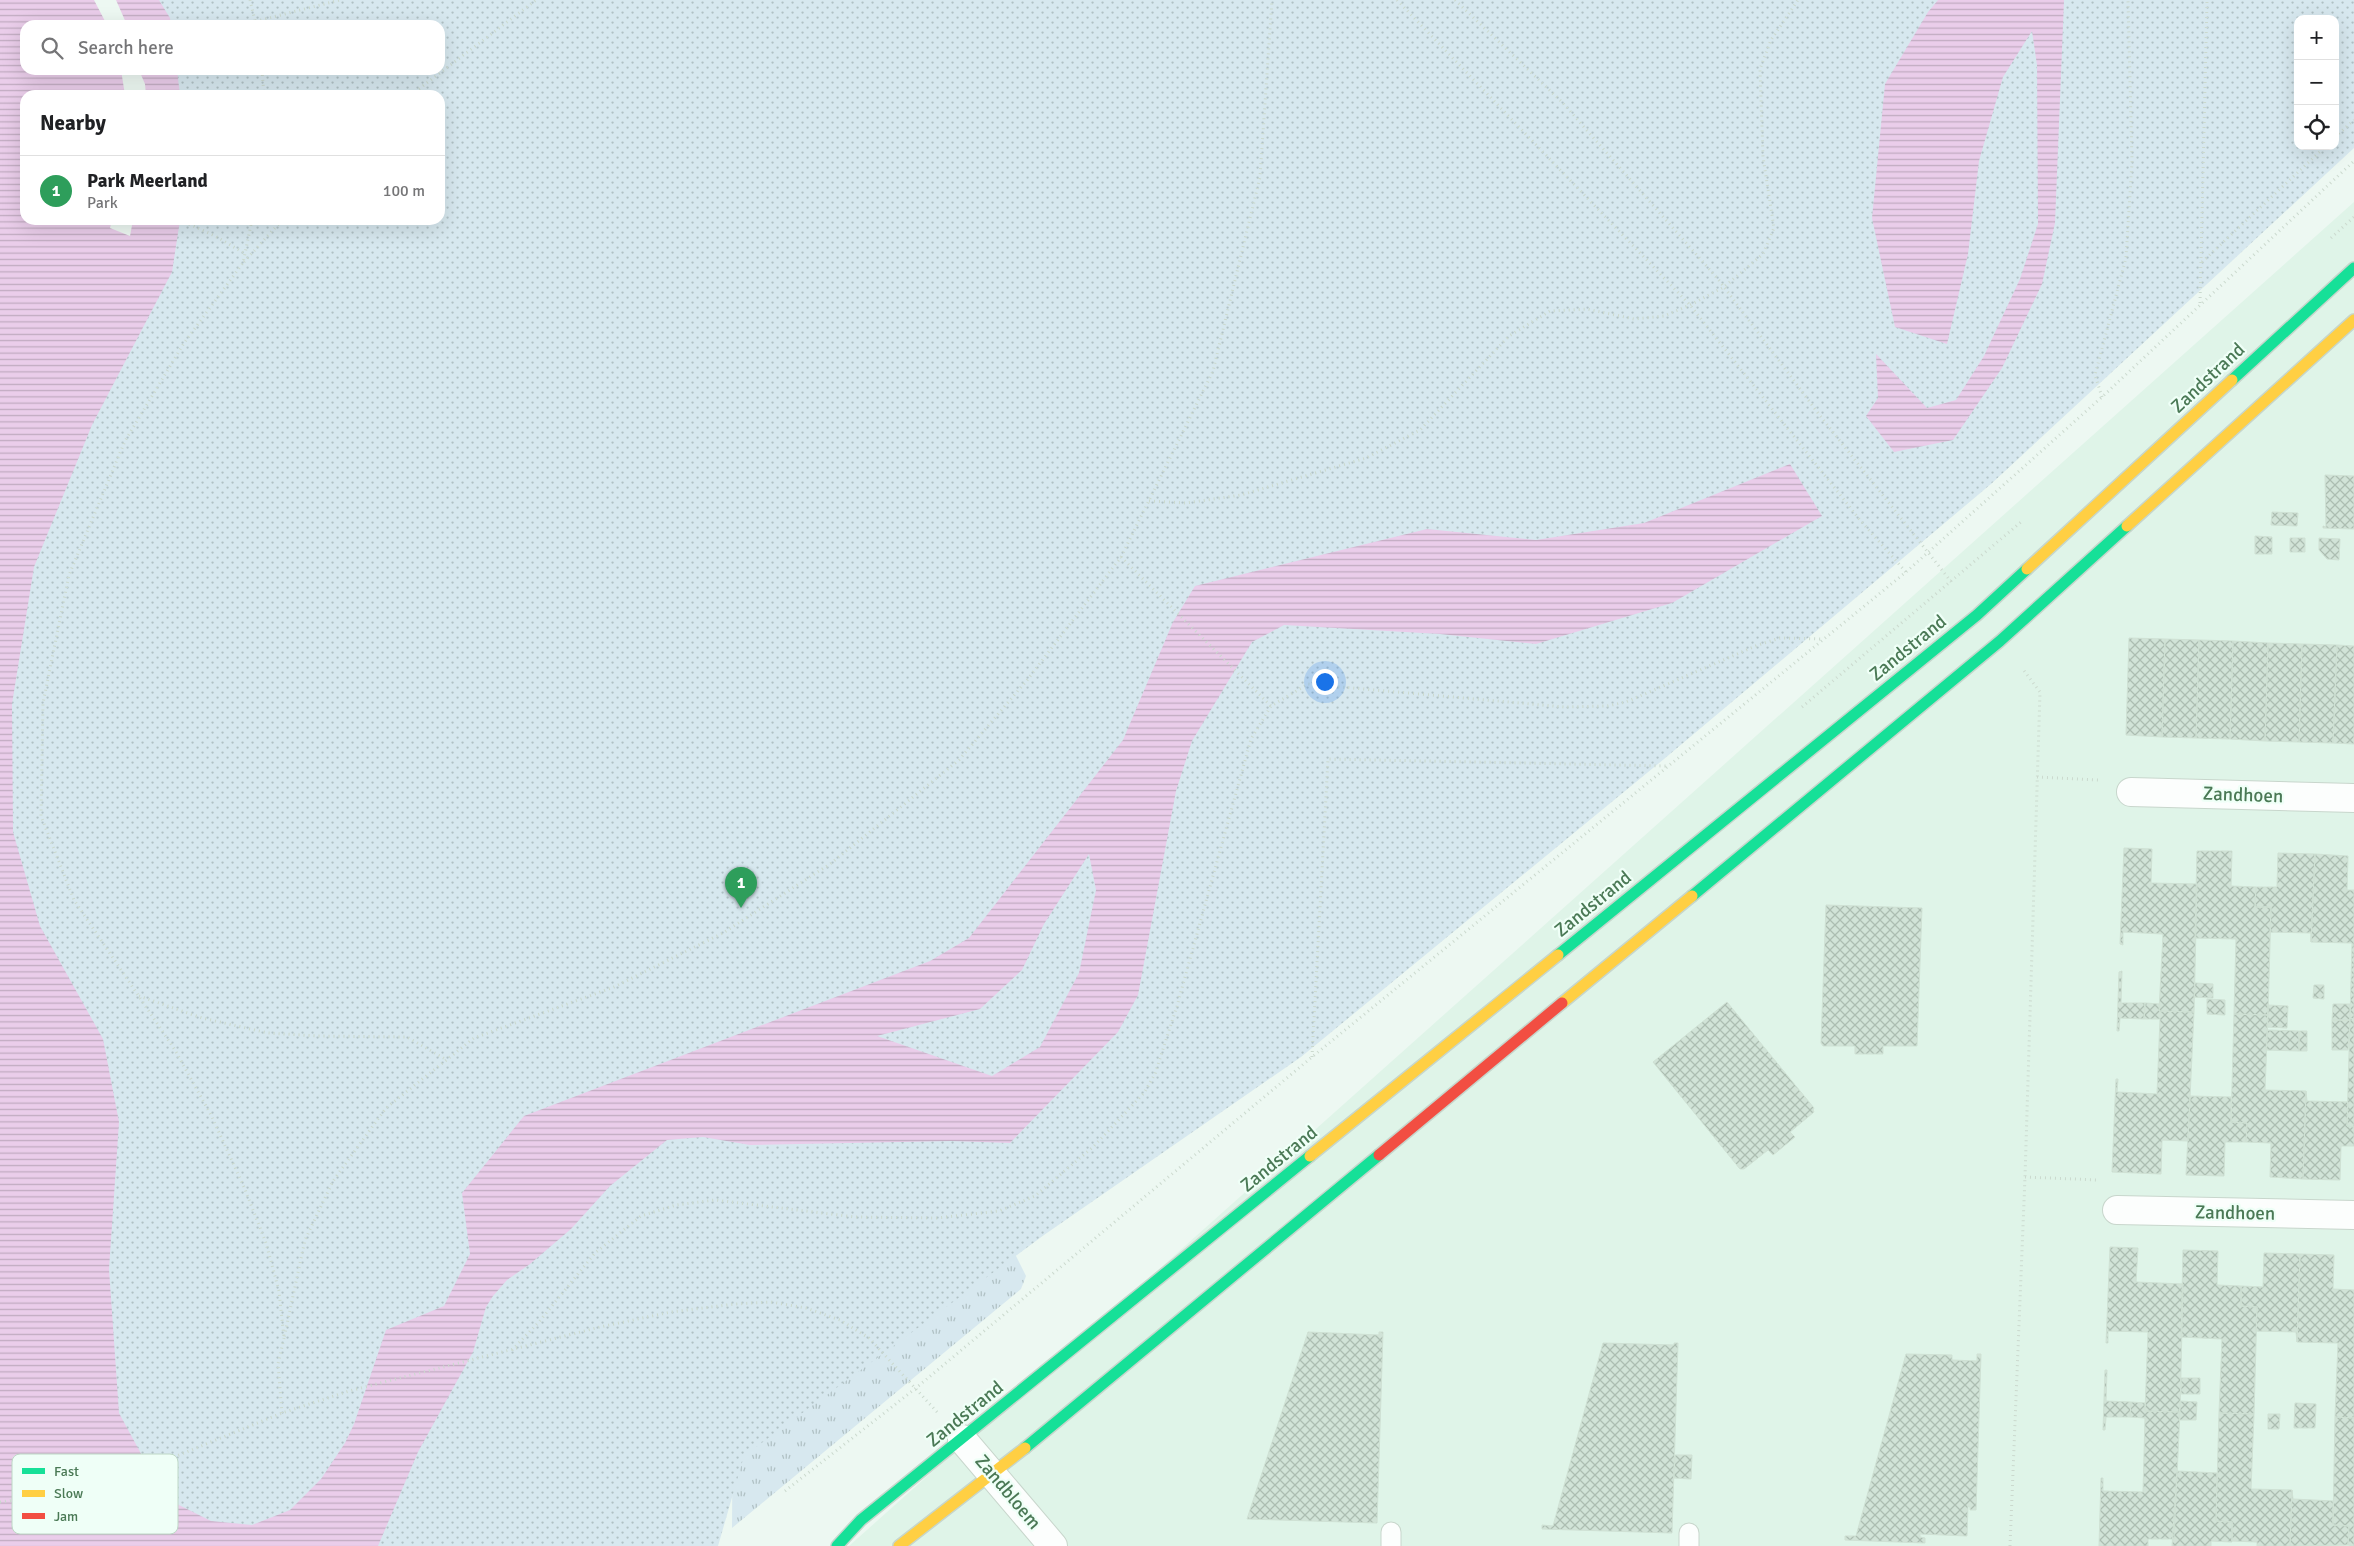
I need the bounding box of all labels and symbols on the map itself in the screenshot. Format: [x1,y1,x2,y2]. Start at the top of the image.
street label: Zandstrand [2166,338,2250,418]
street label: Zandstrand [1865,610,1951,686]
your location [1312,669,1338,695]
street label: Zandhoen [2202,782,2284,808]
street label: Zandstrand [1550,866,1636,942]
pin: 1 [725,867,757,908]
street label: Zandstrand [1236,1121,1322,1197]
street label: Zandhoen [2195,1200,2275,1226]
street label: Zandstrand [922,1376,1008,1452]
street label: Zandbloem [970,1450,1046,1534]
legend [12,1454,178,1534]
text: Fast [54,1463,79,1480]
text: Slow [54,1485,83,1502]
text: Jam [54,1508,78,1525]

